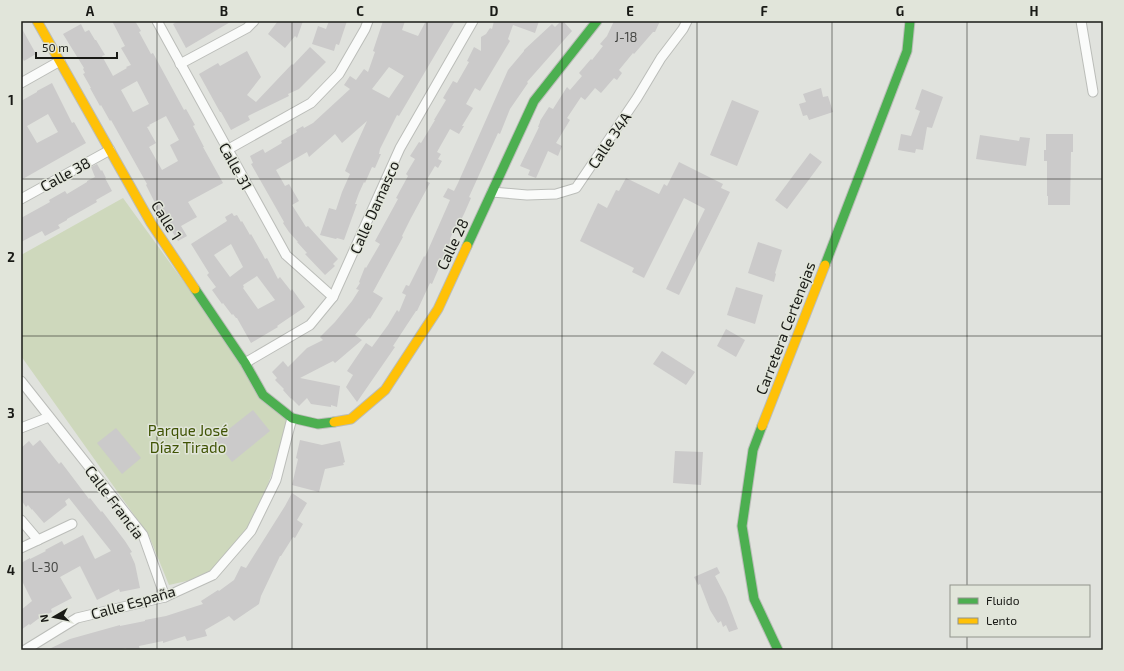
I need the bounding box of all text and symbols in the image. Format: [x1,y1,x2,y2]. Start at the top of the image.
text: A [86,3,95,19]
text: B [220,3,228,19]
text: C [356,3,364,19]
text: D [490,3,499,19]
text: E [626,3,634,19]
text: F [760,3,768,19]
text: G [896,3,904,19]
text: H [1030,3,1039,19]
house number: J-18 [615,29,637,45]
scale bar [36,34,117,60]
text: 50 m [42,40,69,54]
text: 1 [8,92,14,108]
street label: Calle 34A [584,108,635,172]
street label: Calle 31 [216,139,256,193]
street label: Calle 38 [37,153,93,195]
street label: Calle Damasco [345,158,403,256]
street label: Calle 1 [148,197,186,243]
street label: Calle 28 [432,215,472,273]
text: 2 [7,249,15,265]
street label: Carretera Certenejas [751,259,820,397]
text: 3 [7,405,15,421]
park label: Parque José Díaz Tirado [148,421,228,456]
street label: Calle Francia [82,462,148,542]
house number: L-30 [32,559,58,575]
text: 4 [7,562,15,578]
street label: Calle España [89,581,177,623]
legend [950,585,1090,637]
text: Fluido [986,593,1020,607]
north arrow [34,597,74,637]
text: Lento [986,613,1017,627]
text: N [37,614,51,624]

